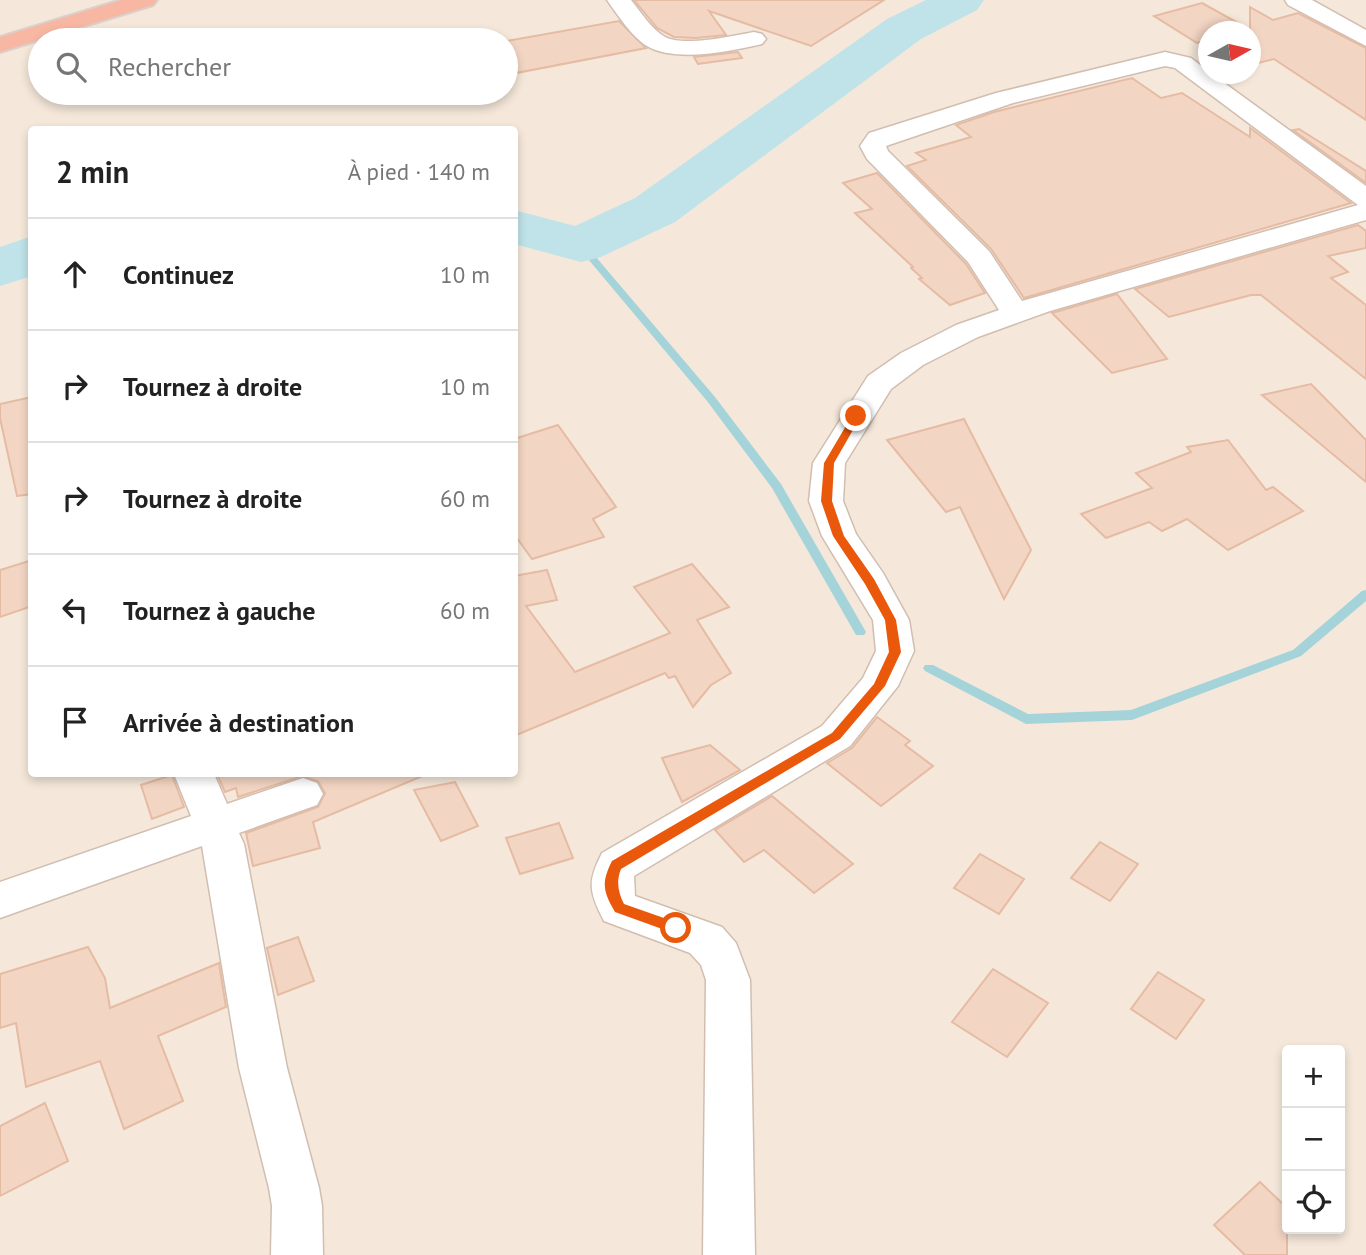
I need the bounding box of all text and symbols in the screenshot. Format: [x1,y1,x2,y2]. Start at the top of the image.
north arrow [1198,21,1261,84]
search box [28,28,518,105]
icon: search [52,48,90,86]
text: Rechercher [108,50,231,83]
text: 2 min [56,152,129,191]
text: À pied · 140 m [348,157,490,186]
icon: ahead [56,255,94,293]
text: Continuez [123,258,234,291]
text: 10 m [440,260,490,289]
icon: right [56,367,94,405]
text: Tournez à droite [123,370,302,403]
text: 10 m [440,372,490,401]
route end [840,400,871,431]
icon: right [56,479,94,517]
text: Tournez à droite [123,482,302,515]
text: 60 m [440,484,490,513]
icon: left [56,591,94,629]
text: Tournez à gauche [123,594,315,627]
text: 60 m [440,596,490,625]
icon: arrive [56,703,94,741]
text: Arrivée à destination [123,706,354,739]
route start [660,912,691,943]
map controls [1282,1045,1345,1234]
button: + [1282,1045,1345,1108]
button: − [1282,1108,1345,1171]
button: locate [1282,1171,1345,1234]

